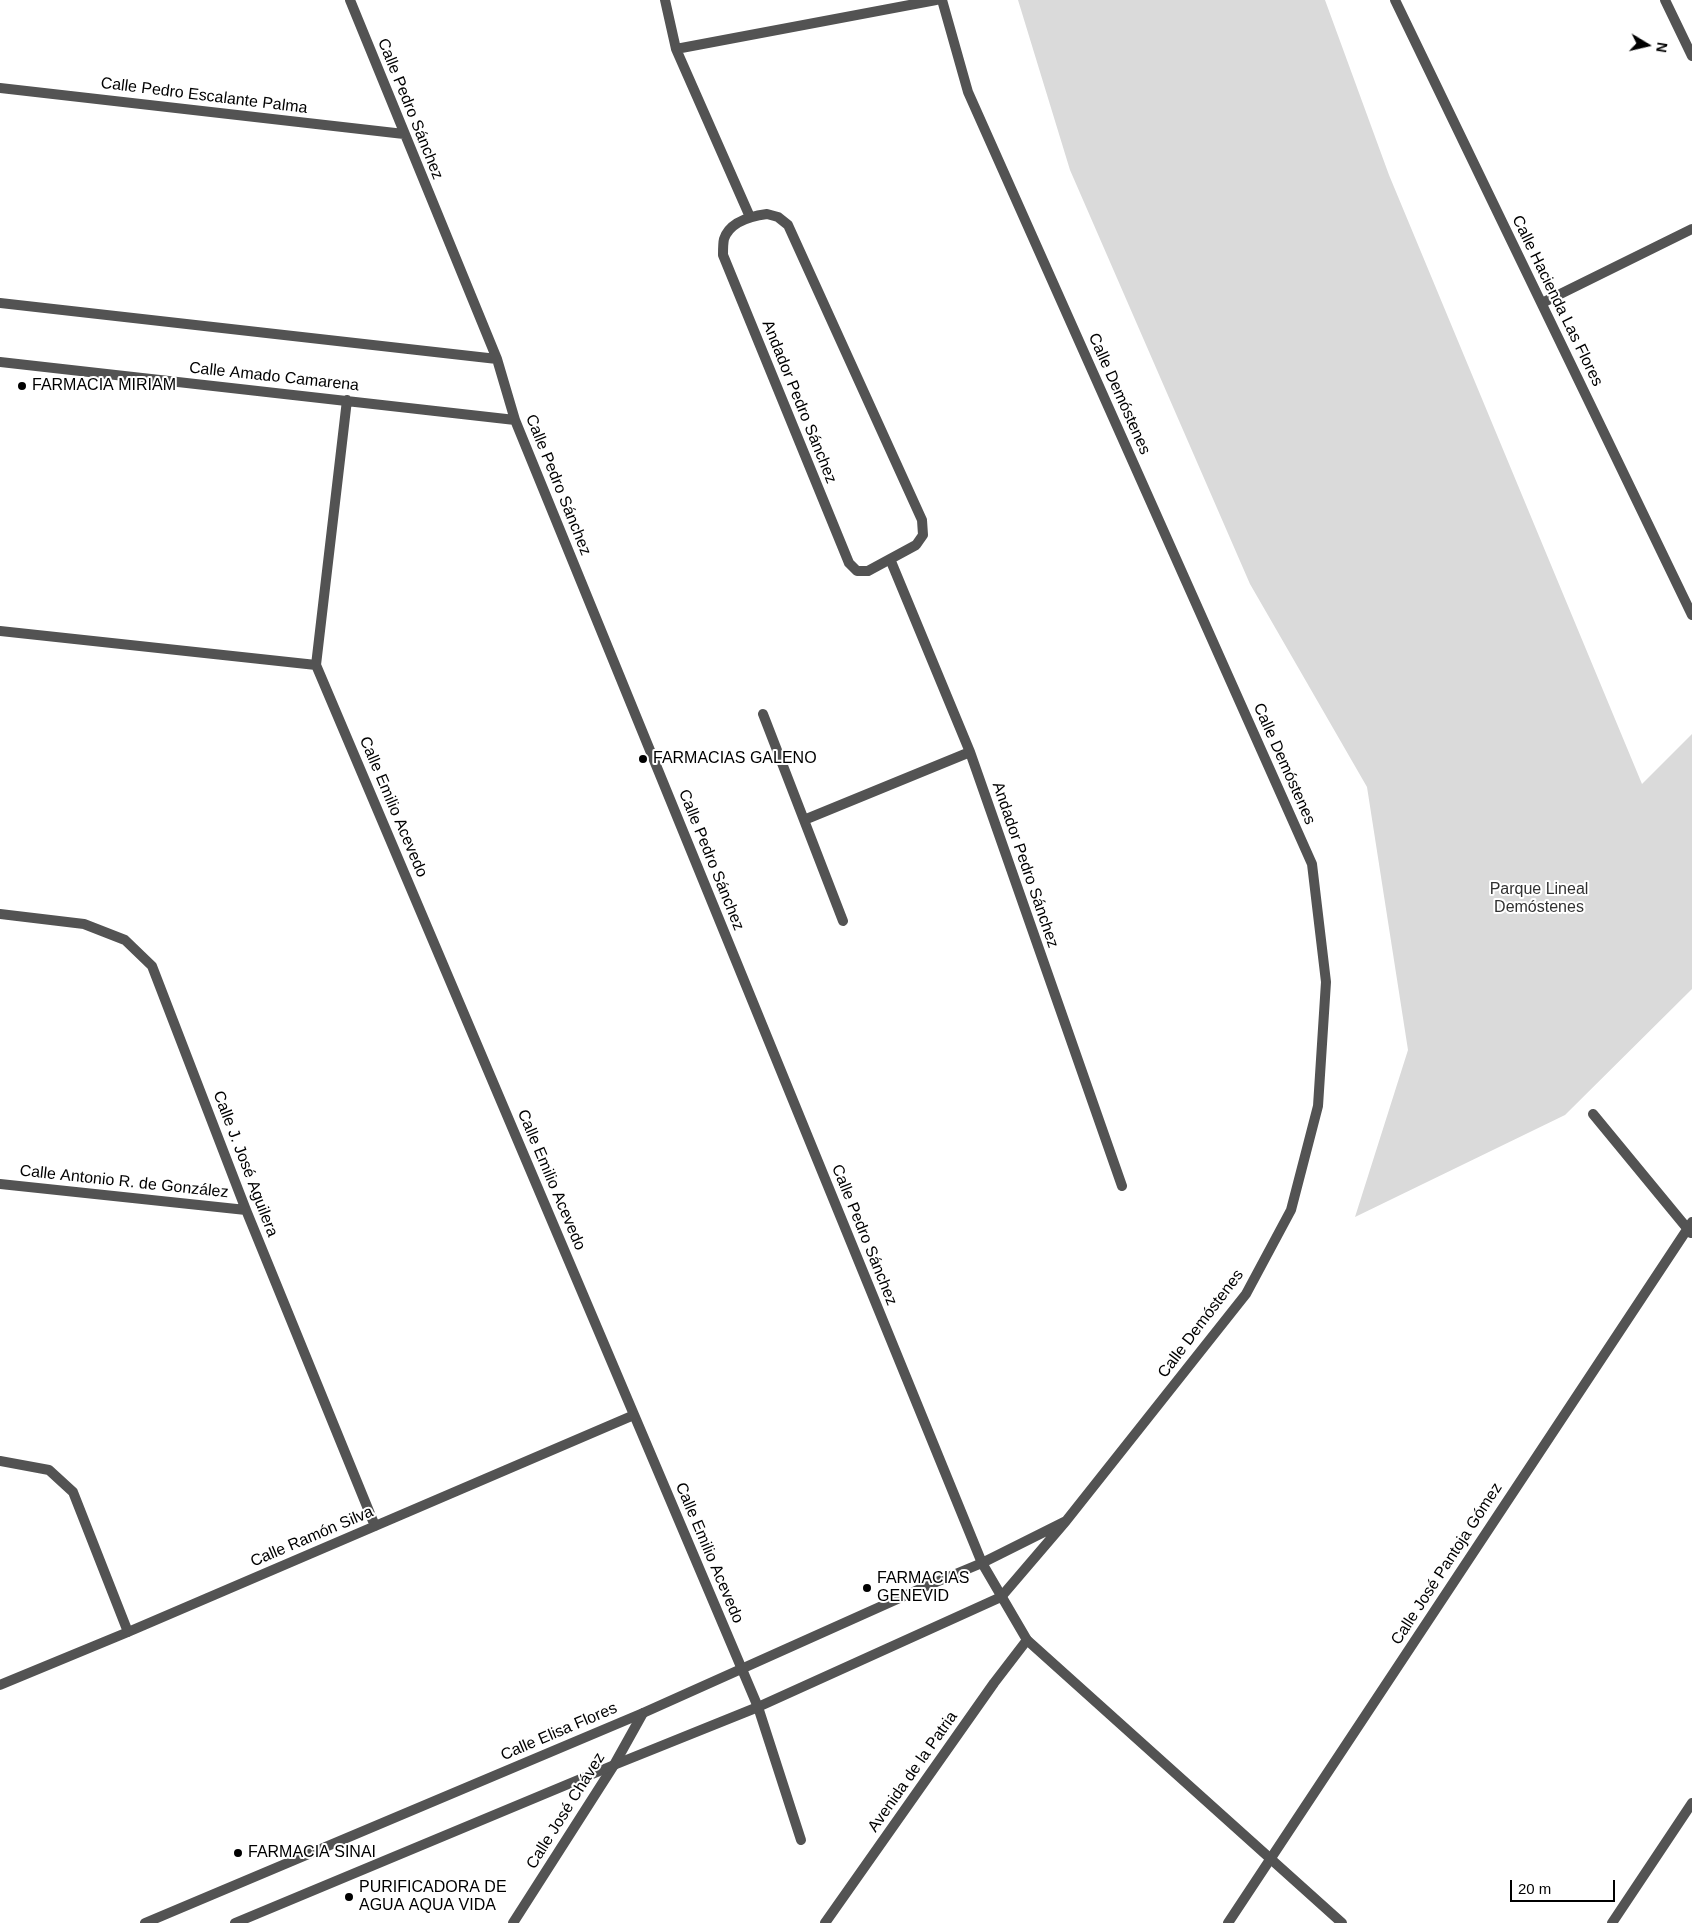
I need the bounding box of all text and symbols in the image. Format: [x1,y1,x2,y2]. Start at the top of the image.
north arrow [1622,20,1672,70]
street label: Calle Pedro Sánchez [373,36,447,182]
text: N [1653,41,1671,54]
street label: Calle Pedro Escalante Palma [100,74,308,118]
street label: Calle Hacienda Las Flores [1507,212,1607,390]
street label: Andador Pedro Sánchez [757,318,841,486]
street label: Calle Demóstenes [1084,330,1154,458]
street label: Calle Amado Camarena [188,359,360,395]
place label: FARMACIA MIRIAM [32,376,176,396]
marker: FARMACIA MIRIAM [16,380,28,392]
street label: Calle Pedro Sánchez [521,412,595,558]
street label: Calle Demóstenes [1249,700,1319,828]
street label: Calle Emilio Acevedo [355,734,431,880]
place label: FARMACIAS GALENO [653,749,817,769]
marker: FARMACIAS GALENO [637,753,649,765]
street label: Andador Pedro Sánchez [988,779,1062,951]
street label: Calle Pedro Sánchez [674,787,748,933]
park label: Parque Lineal Demóstenes [1490,880,1588,918]
street label: Calle J. José Aguilera [208,1088,282,1240]
street label: Calle Emilio Acevedo [513,1107,589,1253]
street label: Calle Antonio R. de González [19,1161,229,1203]
street label: Calle Pedro Sánchez [827,1162,901,1308]
street label: Calle Demóstenes [1154,1266,1248,1382]
street label: Calle José Pantoja Gómez [1387,1479,1507,1649]
street label: Calle Emilio Acevedo [671,1480,747,1626]
street label: Calle Ramón Silva [248,1502,376,1572]
place label: FARMACIAS GENEVID [877,1569,969,1607]
marker: FARMACIAS GENEVID [861,1582,873,1594]
street label: Calle Elisa Flores [498,1699,620,1765]
street label: Avenida de la Patria [864,1708,962,1836]
street label: Calle José Chávez [523,1749,609,1873]
place label: FARMACIA SINAI [248,1843,376,1863]
marker: FARMACIA SINAI [232,1847,244,1859]
scale bar [1512,1870,1617,1902]
place label: PURIFICADORA DE AGUA AQUA VIDA [359,1878,507,1916]
text: 20 m [1518,1880,1551,1897]
marker: PURIFICADORA DE AGUA AQUA VIDA [343,1891,355,1903]

